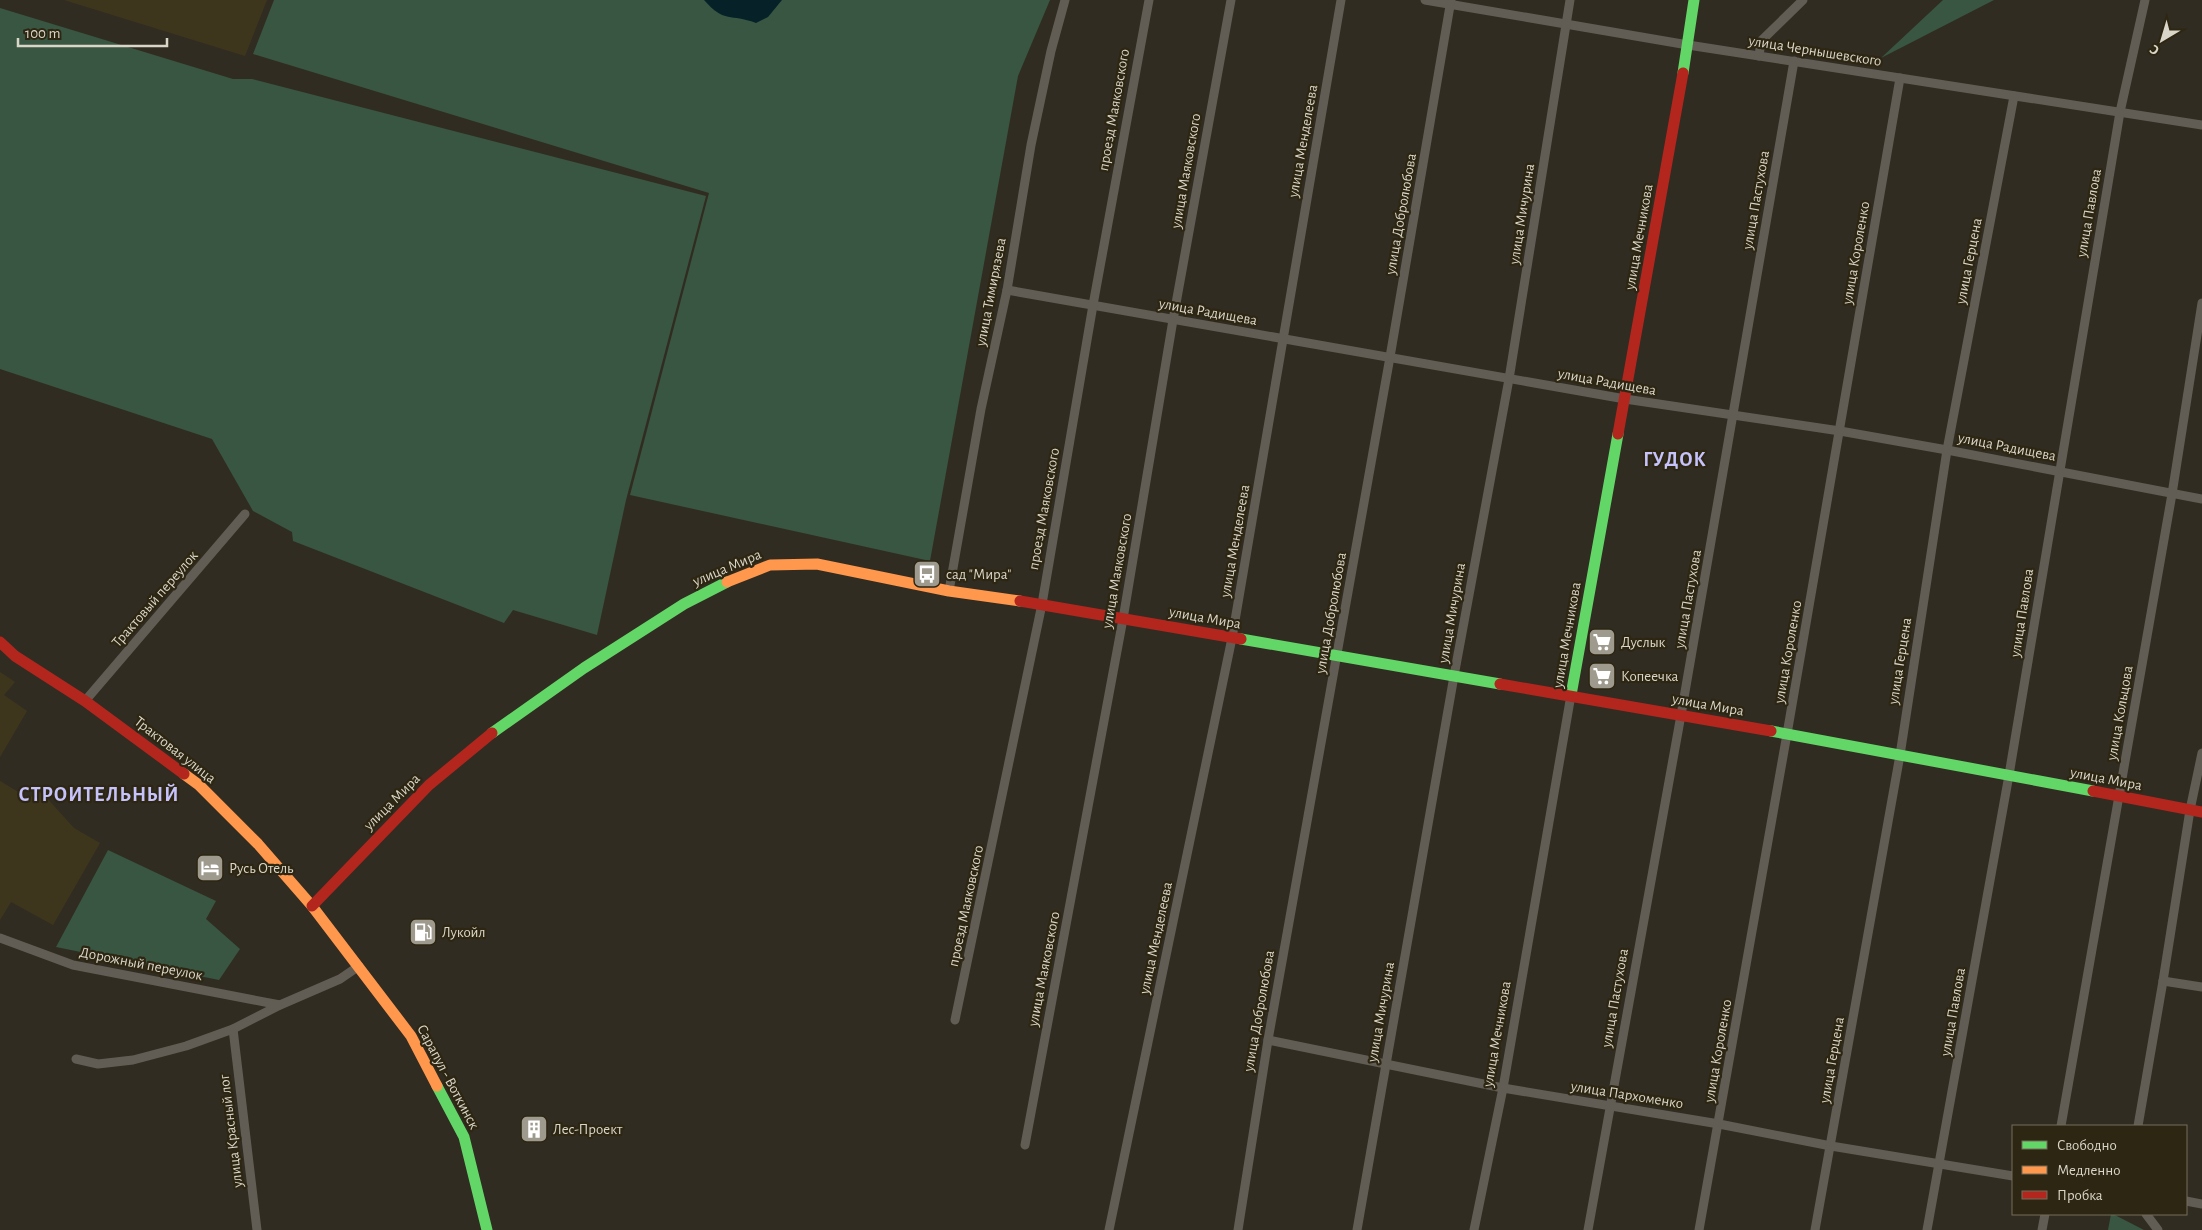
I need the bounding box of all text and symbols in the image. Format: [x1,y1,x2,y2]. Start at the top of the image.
scale bar [18,15,166,47]
north arrow [2137,15,2187,65]
text: 100 m [25,26,60,41]
street label: улица Чернышевского [1746,33,1883,69]
text: С [2147,41,2162,57]
street label: проезд Маяковского [1096,48,1132,172]
street label: улица Менделеева [1286,83,1320,199]
street label: улица Маяковского [1168,112,1203,231]
street label: улица Пастухова [1740,149,1772,251]
street label: улица Добролюбова [1383,152,1419,277]
street label: улица Мичурина [1506,163,1537,266]
street label: улица Павлова [2074,168,2104,259]
street label: улица Мечникова [1622,183,1656,292]
street label: улица Короленко [1839,200,1872,307]
street label: улица Герцена [1953,217,1985,306]
street label: улица Тимирязева [973,236,1009,348]
street label: улица Радищева [1157,296,1259,328]
street label: улица Радищева [1556,366,1658,398]
street label: улица Радищева [1956,430,2057,464]
street label: проезд Маяковского [1026,447,1062,571]
district label: ГУДОК [1643,450,1707,470]
street label: улица Менделеева [1218,483,1252,599]
street label: улица Маяковского [1099,512,1134,631]
street label: улица Мира [690,547,764,590]
street label: Трактовый переулок [109,548,201,650]
street label: улица Пастухова [1672,548,1704,650]
street label: улица Добролюбова [1313,551,1349,676]
bus stop icon: сад "Мира" [912,559,942,589]
street label: улица Мичурина [1436,562,1468,665]
place label: сад "Мира" [946,567,1011,582]
street label: улица Павлова [2007,568,2036,659]
street label: улица Мечникова [1550,581,1584,690]
street label: улица Короленко [1771,599,1804,706]
street label: улица Мира [1167,604,1242,632]
street label: улица Герцена [1886,617,1914,706]
supermarket icon: Дуслык [1587,627,1617,657]
place label: Дуслык [1621,635,1666,650]
supermarket icon: Копеечка [1587,661,1617,691]
street label: улица Кольцова [2104,664,2136,762]
place label: Копеечка [1621,669,1678,684]
street label: улица Мира [1670,691,1745,719]
street label: Трактовая улица [132,714,219,786]
street label: улица Мира [2068,765,2143,793]
street label: улица Мира [360,771,423,834]
district label: СТРОИТЕЛЬНЫЙ [19,783,179,805]
street label: проезд Маяковского [946,844,986,968]
hotel icon: Русь Отель [195,853,225,883]
place label: Русь Отель [229,861,294,876]
street label: улица Менделеева [1137,880,1175,996]
street label: улица Маяковского [1025,910,1062,1029]
fuel station icon: Лукойл [408,917,438,947]
place label: Лукойл [442,925,486,940]
street label: Дорожный переулок [78,945,204,983]
street label: улица Пастухова [1599,947,1631,1049]
street label: улица Добролюбова [1241,949,1277,1074]
street label: улица Мичурина [1365,961,1397,1064]
street label: улица Павлова [1938,967,1968,1058]
street label: улица Мечникова [1480,980,1514,1089]
street label: улица Короленко [1701,998,1734,1105]
street label: улица Герцена [1817,1016,1847,1105]
street label: Сарапул - Воткинск [414,1022,482,1132]
street label: улица Красный лог [217,1073,246,1189]
street label: улица Пархоменко [1569,1079,1684,1111]
building icon: Лес-Проект [519,1114,549,1144]
place label: Лес-Проект [553,1122,623,1137]
legend [2012,1125,2187,1215]
text: Свободно [2057,1138,2117,1153]
text: Медленно [2057,1163,2121,1178]
text: Пробка [2057,1188,2103,1203]

